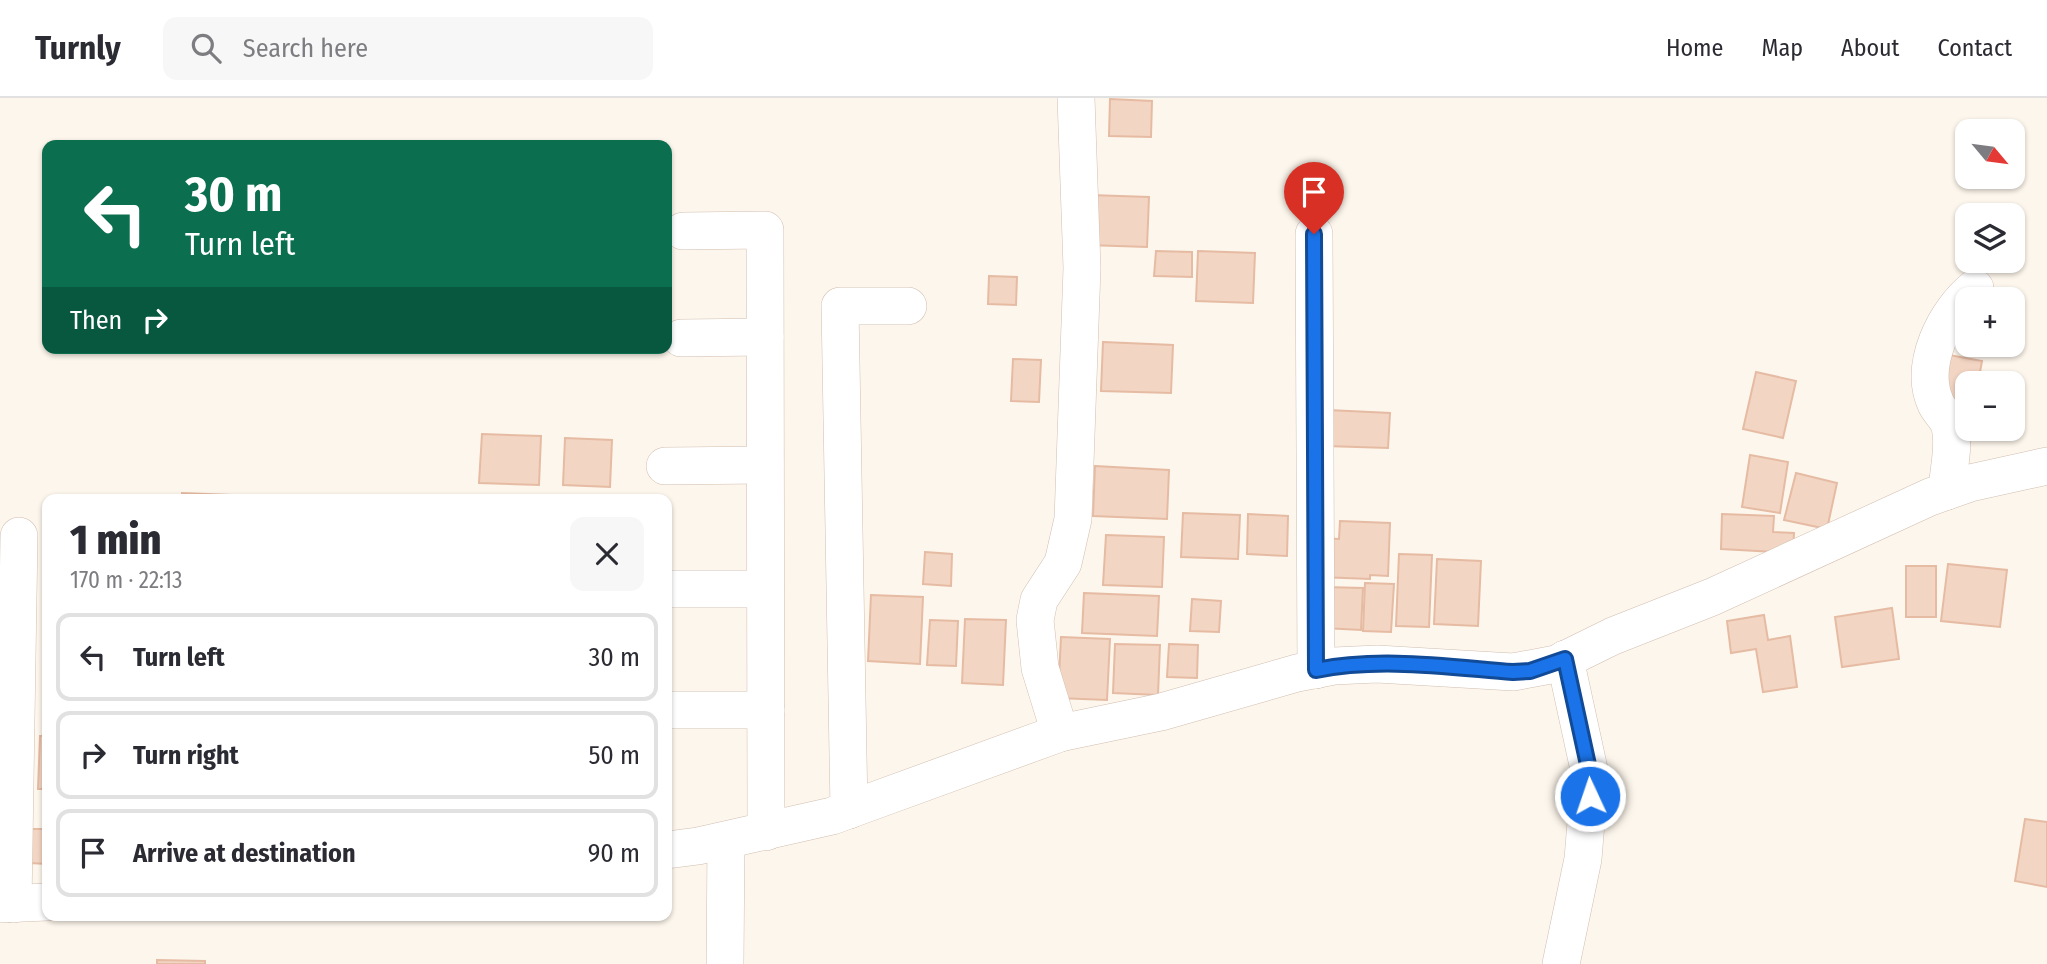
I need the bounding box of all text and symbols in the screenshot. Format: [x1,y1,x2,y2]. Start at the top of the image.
search box [163,17,653,80]
text: Turnly [35,28,121,68]
icon: search [187,29,225,67]
text: Search here [243,33,368,64]
text: Home [1666,34,1723,62]
text: Map [1761,34,1803,62]
text: About [1841,34,1899,62]
text: Contact [1937,34,2012,62]
north arrow [1955,119,2025,189]
map controls [1955,119,2025,441]
pin [1284,162,1344,234]
text: 30 m [185,165,283,224]
icon: left [70,168,161,259]
icon: arrive [1295,173,1333,211]
button: layers [1955,203,2025,273]
text: Turn left [185,225,295,263]
button: + [1955,287,2025,357]
icon: right [136,301,174,339]
text: Then [70,305,122,336]
button: − [1955,371,2025,441]
text: 1 min [70,515,161,565]
button: close [570,517,644,591]
text: 170 m · 22:13 [70,566,182,594]
icon: left [74,638,112,676]
text: Turn left [133,642,225,673]
text: 30 m [589,642,640,673]
icon: right [74,736,112,774]
text: Turn right [133,740,239,771]
text: 50 m [588,740,640,771]
position arrow [1553,759,1627,833]
icon: arrive [74,834,112,872]
text: Arrive at destination [133,838,356,869]
text: 90 m [588,838,640,869]

